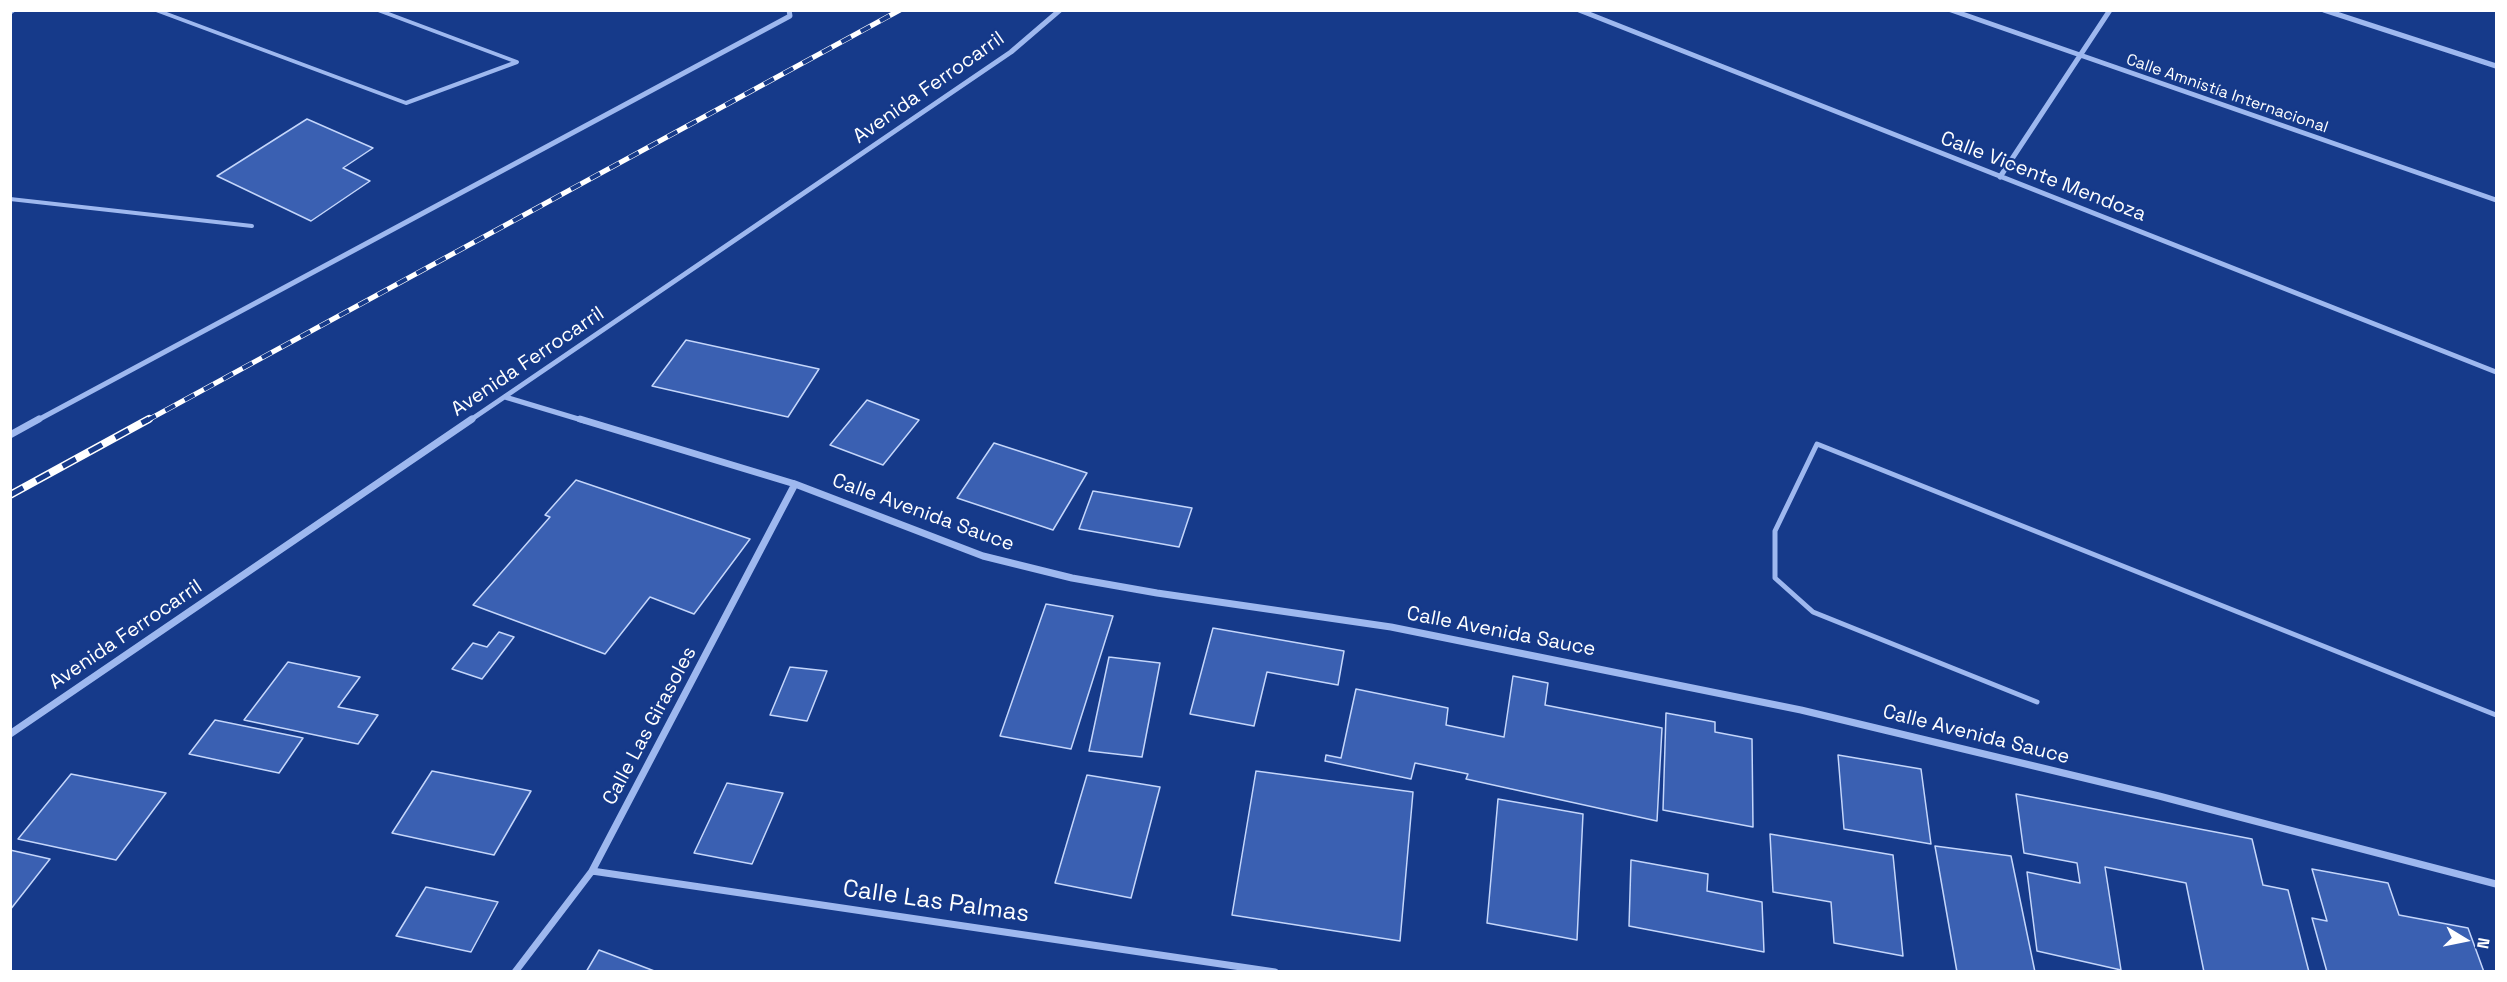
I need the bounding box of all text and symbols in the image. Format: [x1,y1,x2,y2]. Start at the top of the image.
street label: Avenida Ferrocarril [849,27,1009,149]
street label: Calle Amnistía Internacional [2123,50,2331,138]
street label: Calle Vicente Mendoza [1937,127,2149,227]
street label: Avenida Ferrocarril [447,302,609,422]
street label: Calle Avenida Sauce [829,469,1017,557]
street label: Avenida Ferrocarril [45,575,207,695]
street label: Calle Avenida Sauce [1405,602,1597,662]
street label: Calle Las Girasoles [598,643,702,809]
street label: Calle Avenida Sauce [1880,700,2072,770]
street label: Calle Las Palmas [841,875,1031,929]
north arrow [2435,910,2495,970]
text: N [2472,936,2494,950]

